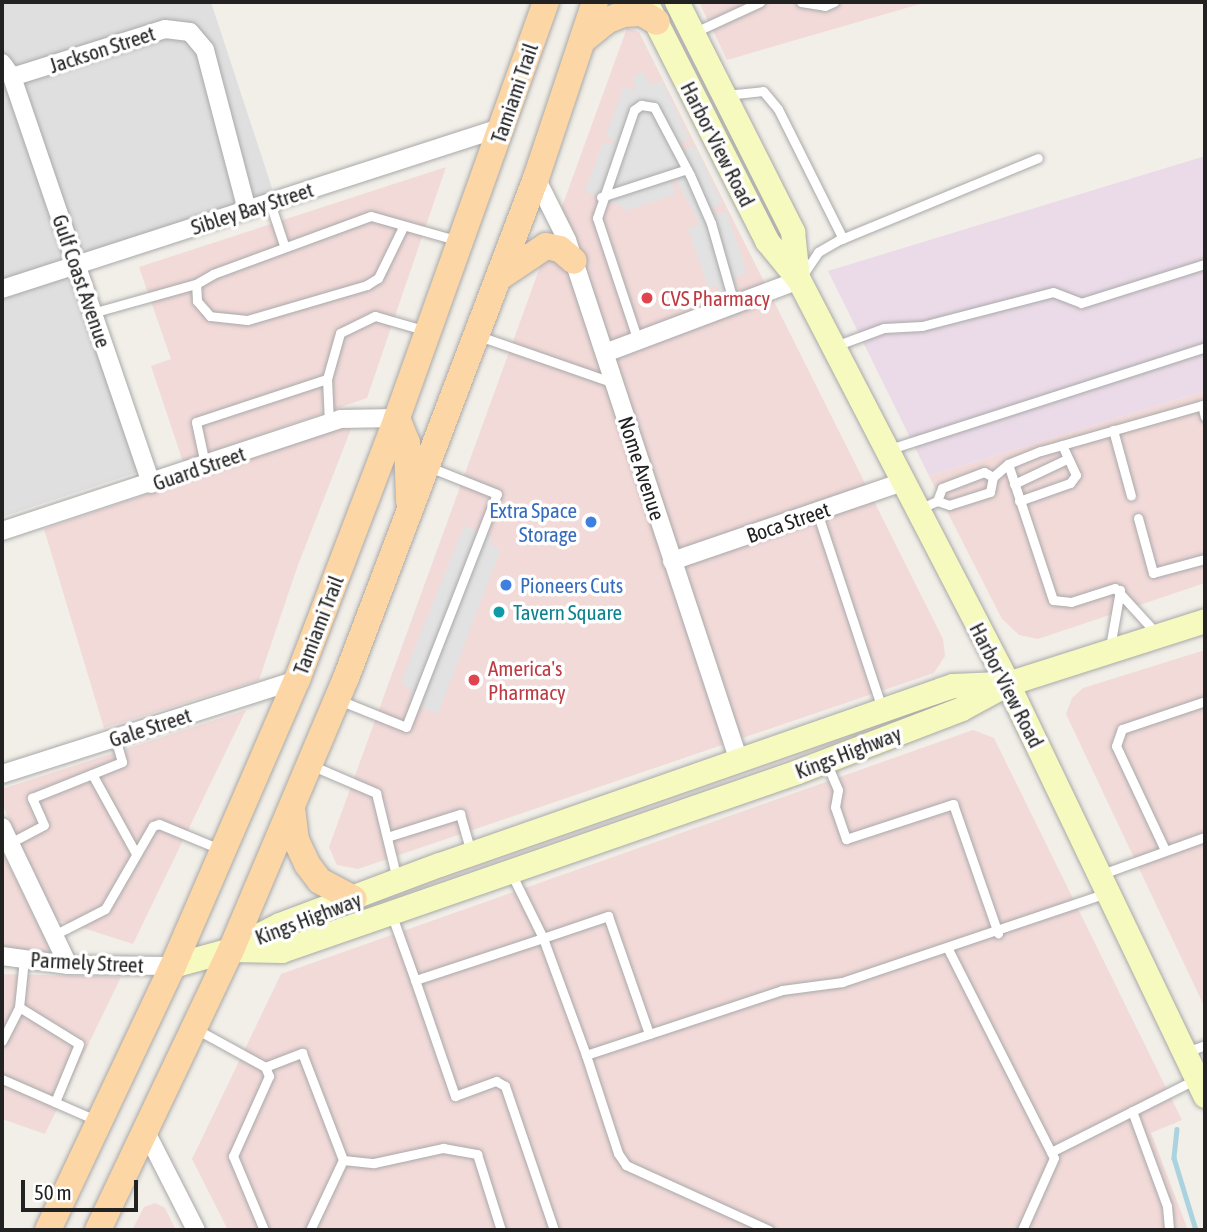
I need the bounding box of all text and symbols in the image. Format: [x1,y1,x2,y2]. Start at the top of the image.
street label: Jackson Street [46,20,158,78]
street label: Tamiami Trail [485,40,543,146]
street label: Harbor View Road [676,77,760,211]
street label: Sibley Bay Street [188,176,316,240]
street label: Gulf Coast Avenue [47,211,117,351]
place label: CVS Pharmacy [661,285,770,311]
marker: CVS Pharmacy [639,290,655,306]
street label: Nome Avenue [613,413,671,523]
street label: Guard Street [149,440,249,496]
street label: Boca Street [743,496,833,548]
place label: Extra Space Storage [489,497,577,547]
marker: Extra Space Storage [583,514,599,530]
street label: Tamiami Trail [288,572,348,678]
place label: Pioneers Cuts [520,572,623,598]
marker: Pioneers Cuts [498,577,514,593]
place label: Tavern Square [513,599,622,625]
marker: Tavern Square [491,604,507,620]
street label: Harbor View Road [965,618,1049,752]
place label: America's Pharmacy [488,655,566,705]
marker: America's Pharmacy [466,672,482,688]
street label: Gale Street [106,702,194,752]
street label: Kings Highway [791,720,905,784]
street label: Kings Highway [251,886,365,950]
street label: Parmely Street [30,946,144,978]
scale bar [24,1166,142,1210]
text: 50 m [34,1180,72,1204]

